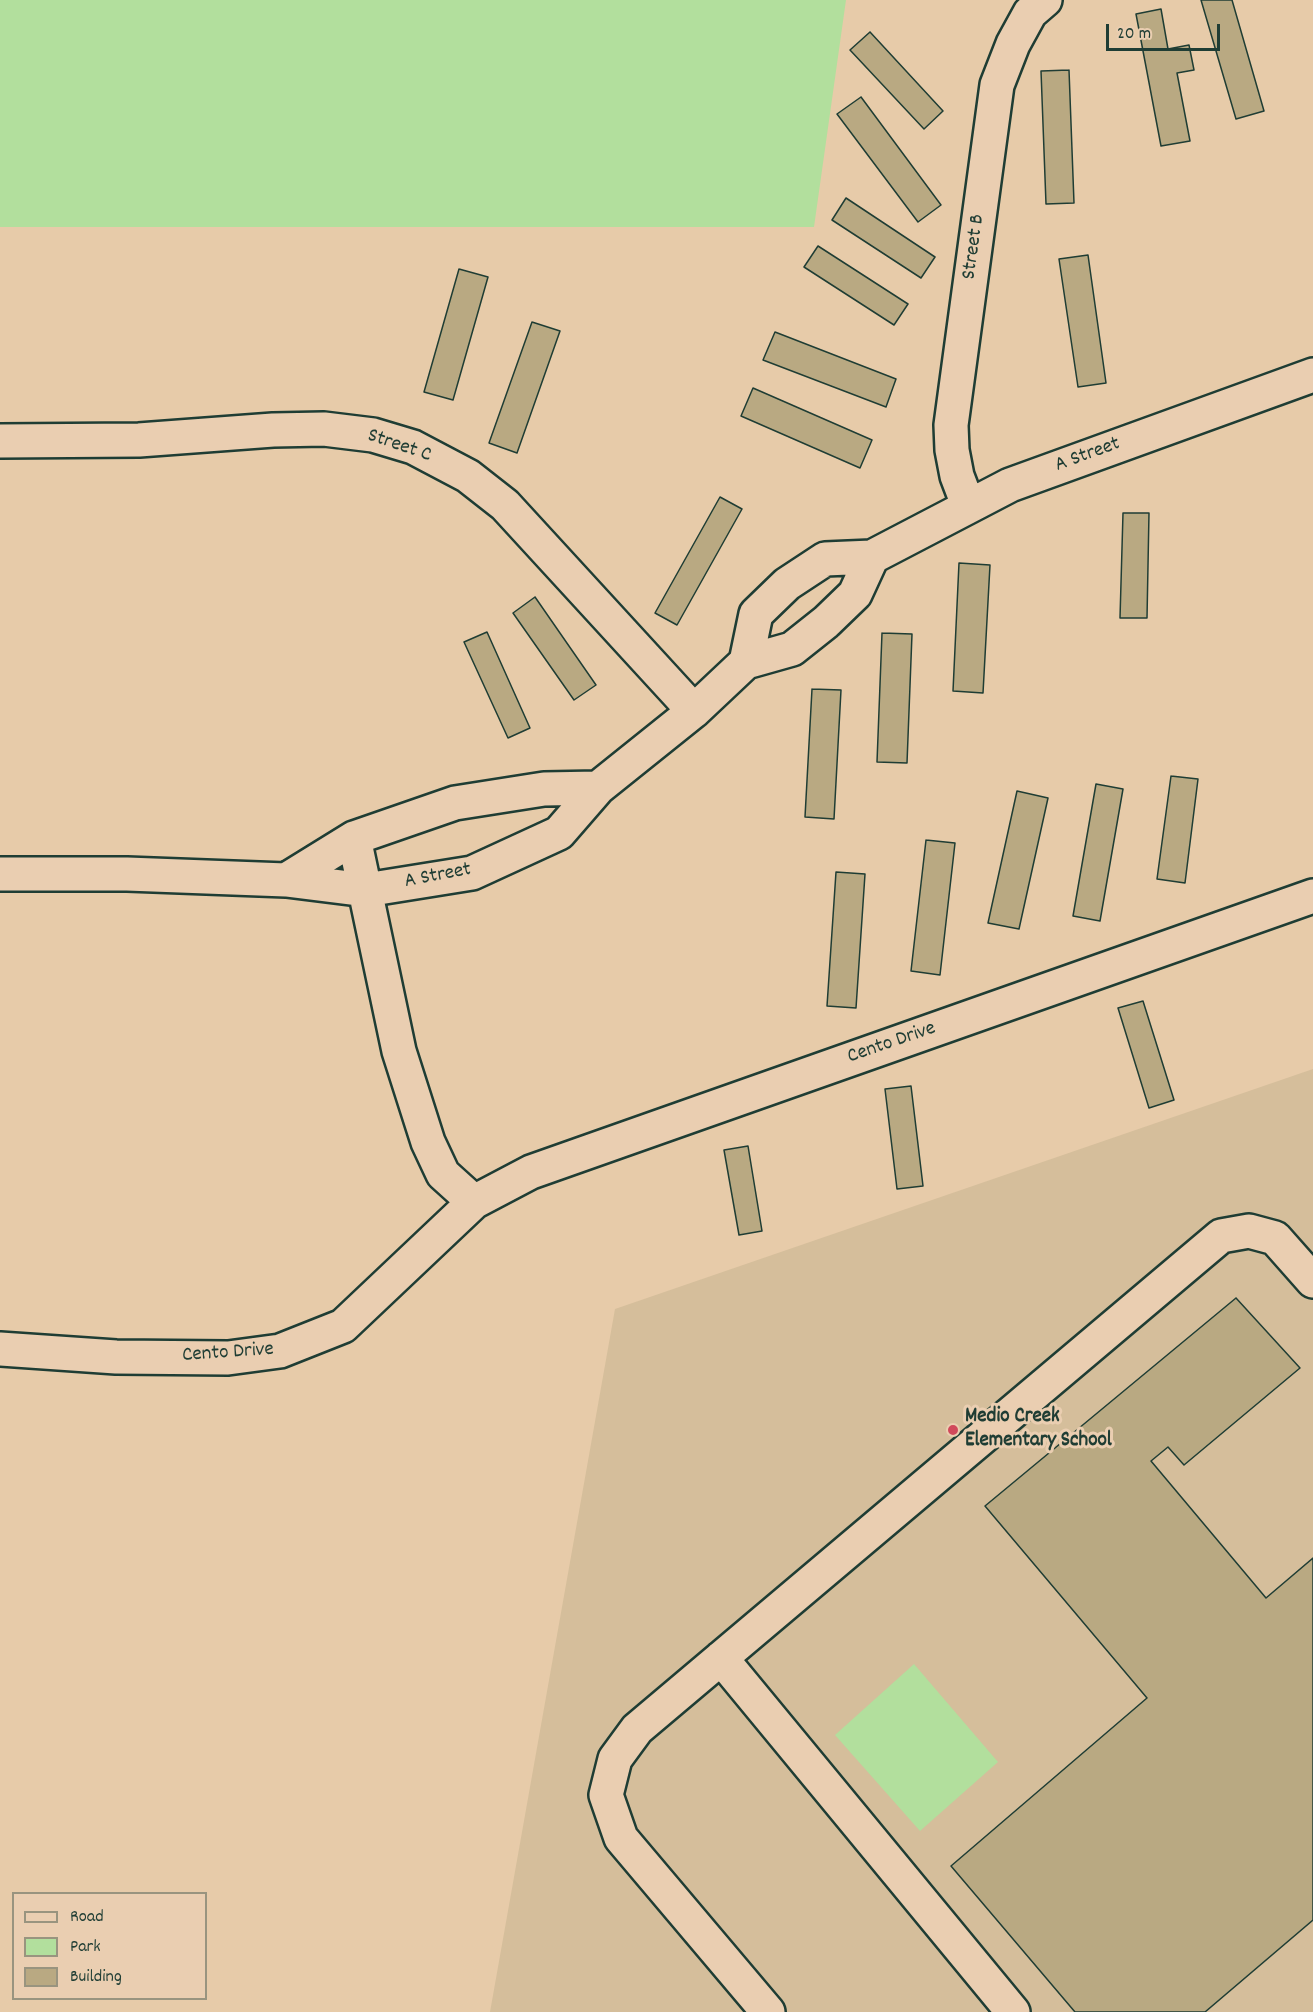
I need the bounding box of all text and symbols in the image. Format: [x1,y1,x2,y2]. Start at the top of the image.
scale bar [1109,12,1223,50]
text: 20 m [1117,22,1151,47]
street label: Street B [958,213,992,281]
street label: Street C [364,424,434,470]
street label: A Street [1052,433,1124,479]
street label: A Street [403,858,473,896]
street label: Cento Drive [845,1017,939,1071]
street label: Cento Drive [181,1338,275,1370]
place label: Medio Creek Elementary School [965,1405,1112,1455]
marker: Medio Creek Elementary School [946,1423,960,1437]
legend [12,1892,207,2000]
text: Road [70,1905,104,1930]
text: Park [70,1935,101,1960]
text: Building [70,1965,122,1990]

